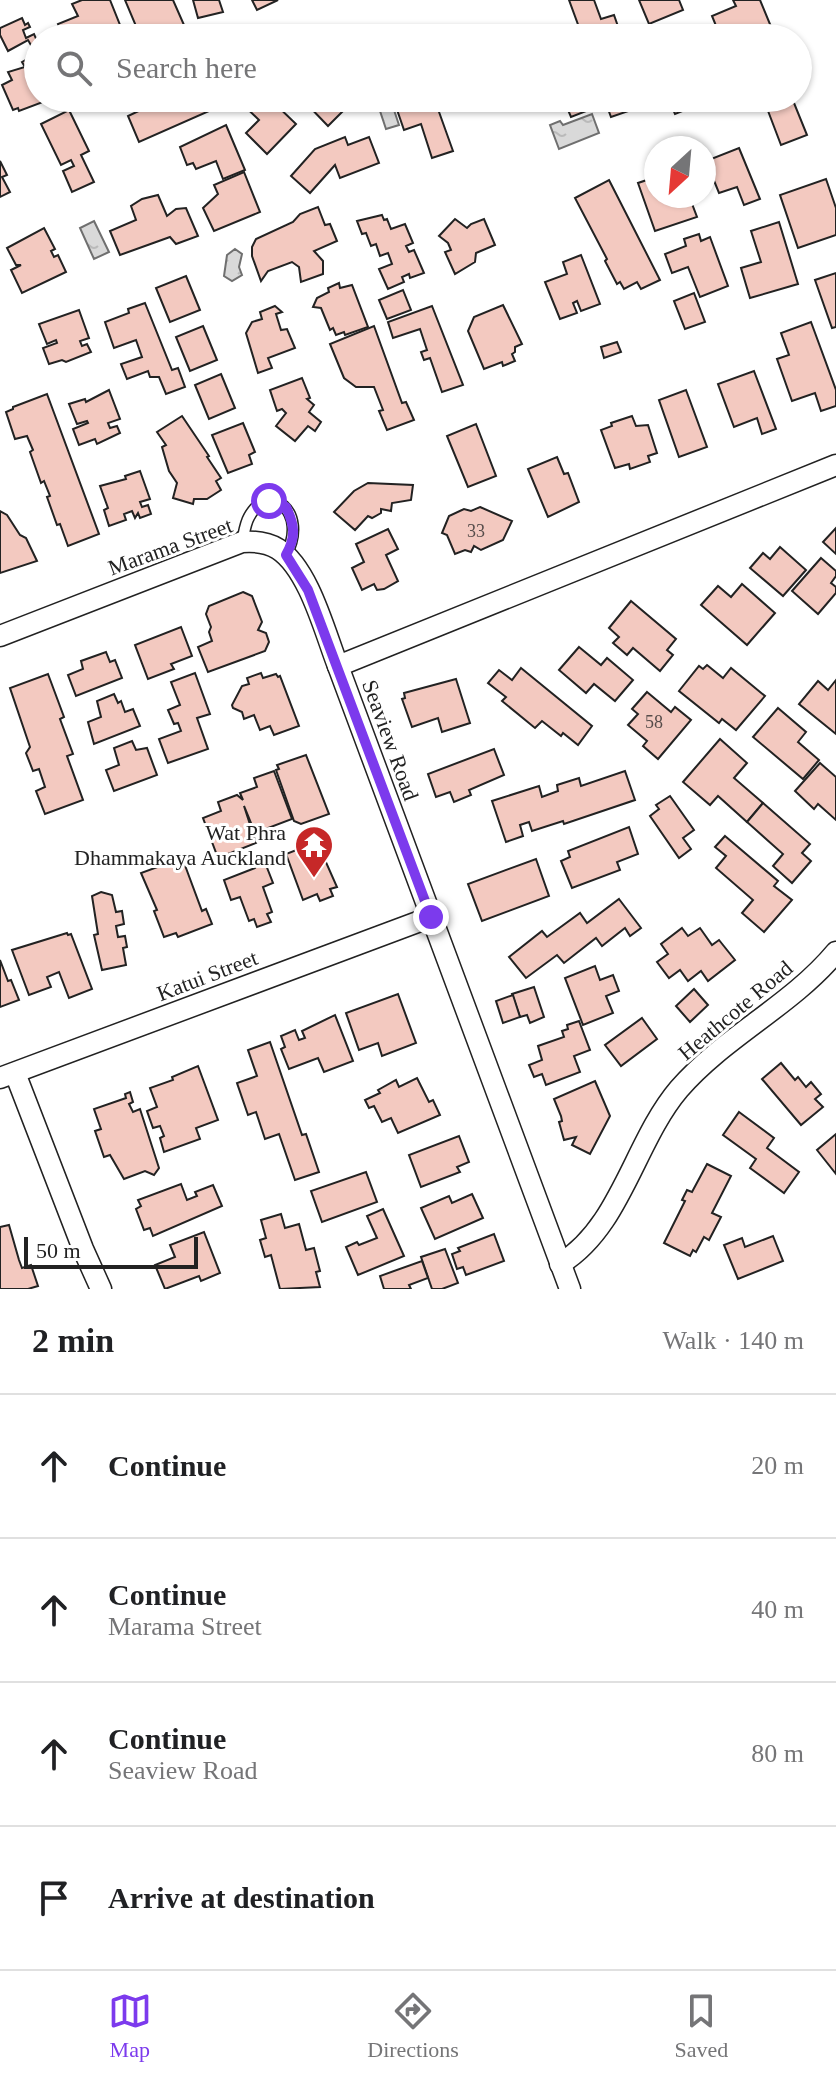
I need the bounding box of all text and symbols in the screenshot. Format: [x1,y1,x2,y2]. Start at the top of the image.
search box [24,24,812,112]
icon: search [52,46,96,90]
text: Search here [116,51,257,84]
north arrow [644,136,716,208]
route start [251,483,287,519]
street label: Marama Street [105,512,236,580]
house number: 33 [467,521,485,541]
street label: Seaview Road [357,676,424,804]
house number: 58 [645,712,663,732]
place label: Wat Phra Dhammakaya Auckland [74,820,286,870]
temple icon: Wat Phra Dhammakaya Auckland [293,824,335,879]
route end [413,899,449,935]
street label: Katui Street [153,945,261,1006]
street label: Heathcote Road [673,955,797,1065]
scale bar [24,1233,198,1269]
text: 50 m [36,1238,81,1263]
text: 2 min [32,1322,114,1359]
text: Walk · 140 m [662,1326,804,1355]
icon: ahead [32,1444,76,1488]
text: Continue [108,1449,226,1482]
text: 20 m [751,1451,804,1480]
text: Continue [108,1578,226,1611]
icon: ahead [32,1588,76,1632]
text: 40 m [751,1595,804,1624]
text: Marama Street [108,1612,262,1641]
text: Continue [108,1722,226,1755]
icon: ahead [32,1732,76,1776]
text: 80 m [751,1739,804,1768]
text: Seaview Road [108,1756,257,1785]
icon: arrive [32,1876,76,1920]
text: Arrive at destination [108,1881,375,1914]
tab: Map [108,1989,152,2063]
tab: Directions [367,1989,459,2063]
tab: Saved [674,1989,728,2063]

